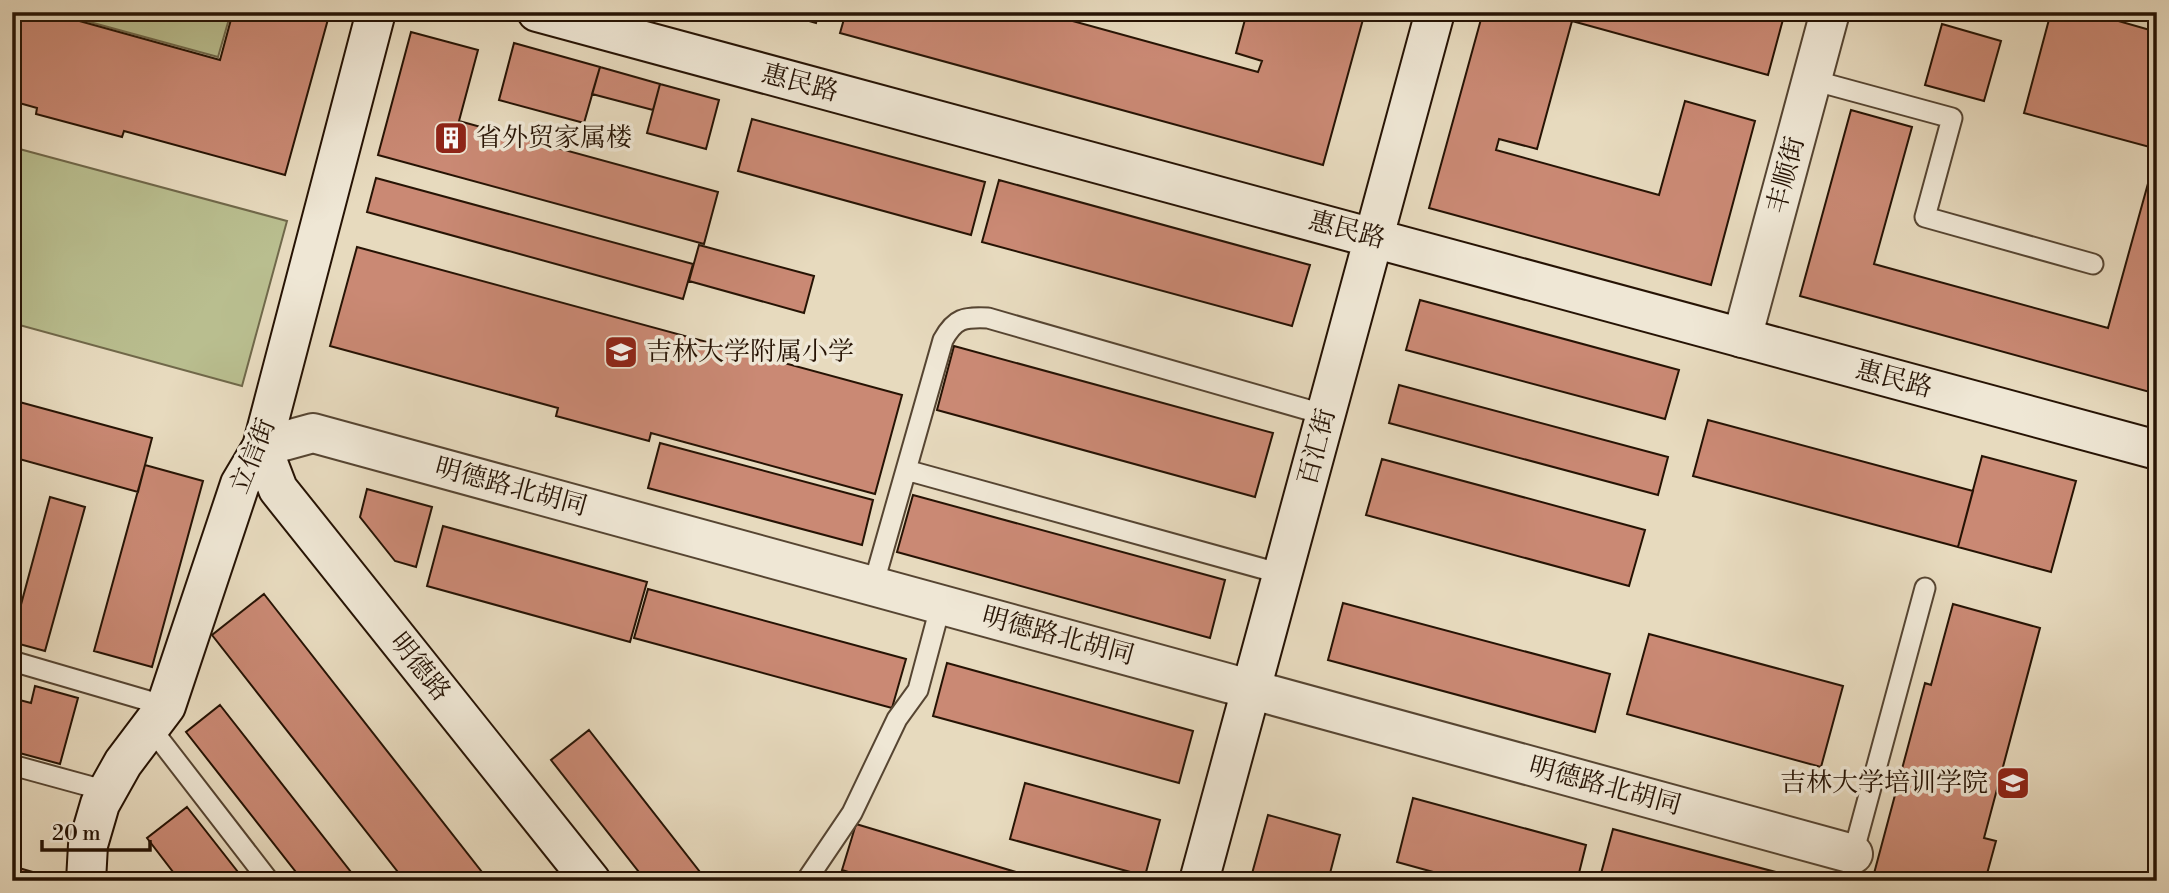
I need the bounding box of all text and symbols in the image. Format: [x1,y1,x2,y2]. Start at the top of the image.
street label: 惠民路 [758,57,842,109]
building icon: 省外贸家属楼 [432,119,470,157]
place label: 省外贸家属楼 [476,122,632,154]
street label: 丰顺街 [1760,133,1812,217]
street label: 惠民路 [1305,204,1389,256]
school or university icon: 吉林大学附属小学 [602,333,640,371]
place label: 吉林大学附属小学 [646,336,854,368]
street label: 惠民路 [1852,353,1936,405]
street label: 百汇街 [1291,405,1343,489]
street label: 立信街 [224,414,282,498]
street label: 明德路北胡同 [432,451,590,523]
street label: 明德路北胡同 [979,600,1137,672]
street label: 明德路 [383,627,457,707]
street label: 明德路北胡同 [1526,750,1684,822]
school or university icon: 吉林大学培训学院 [1994,764,2032,802]
place label: 吉林大学培训学院 [1780,767,1988,799]
scale bar [42,809,150,853]
text: 20 m [52,821,101,847]

